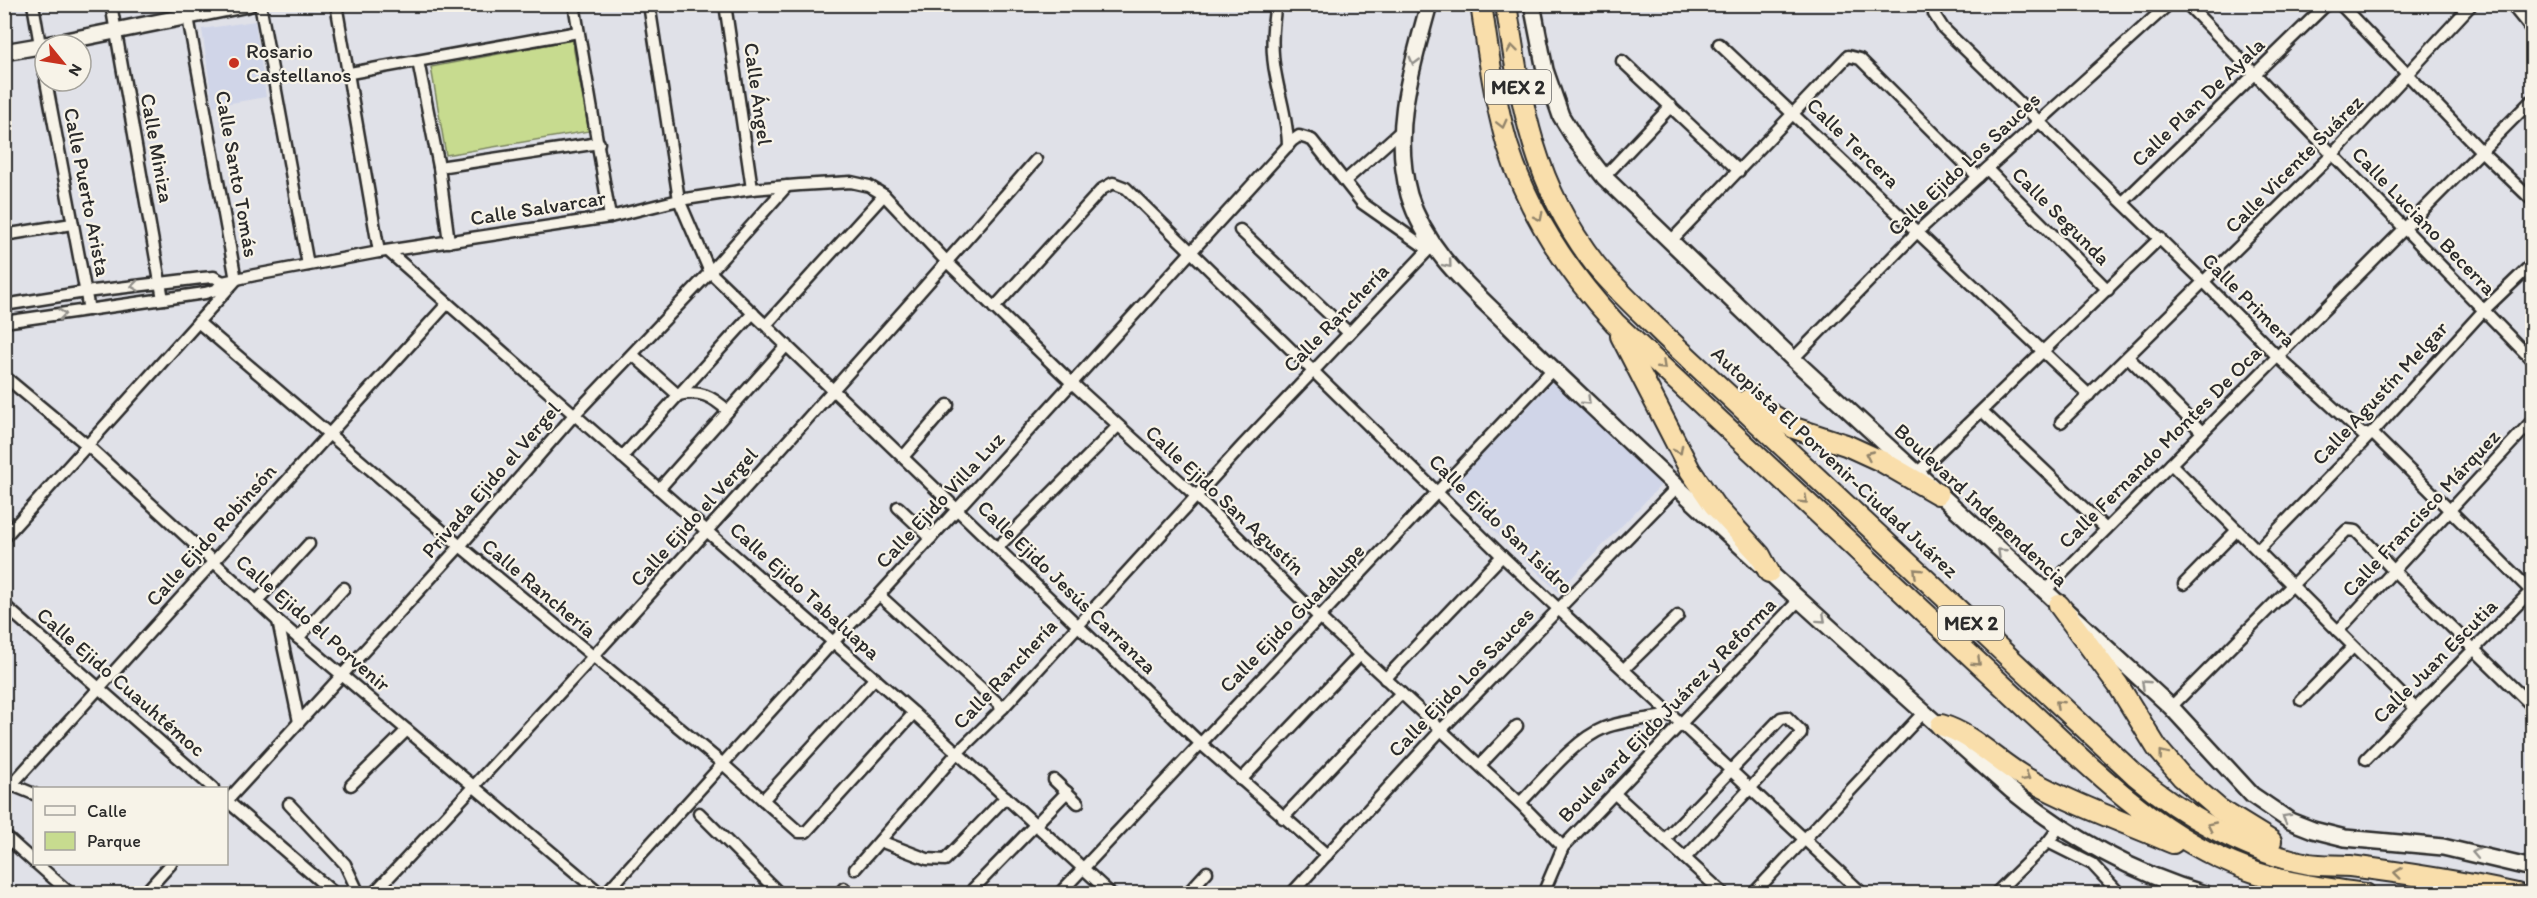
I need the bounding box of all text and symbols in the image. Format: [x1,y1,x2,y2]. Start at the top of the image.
street label: Calle Plan De Ayala [2126,32,2270,172]
north arrow [33,33,93,93]
place label: Rosario Castellanos [246,38,352,87]
street label: Calle Ángel [739,41,778,147]
one-way arrow [1507,44,1519,54]
one-way arrow [1409,55,1421,66]
marker: Rosario Castellanos [227,56,241,70]
text: N [65,61,86,80]
road number: MEX 2 [1485,70,1551,104]
street label: Calle Ejido Los Sauces [1882,87,2045,241]
street label: Calle Santo Tomás [211,89,264,259]
street label: Calle Vicente Suárez [2219,89,2368,238]
street label: Calle Miniza [136,91,179,205]
street label: Calle Tercera [1802,92,1905,193]
street label: Calle Puerto Arista [59,105,116,278]
one-way arrow [1495,119,1508,129]
street label: Calle Luciano Becerra [2347,141,2502,300]
street label: Calle Segunda [2007,161,2116,270]
street label: Calle Salvarcar [468,184,608,231]
one-way arrow [1531,211,1543,222]
street label: Calle Primera [2197,247,2302,352]
one-way arrow [1441,257,1452,268]
street label: Calle Ranchería [1278,258,1394,377]
one-way arrow [130,280,139,292]
one-way arrow [58,309,67,321]
street label: Calle Agustín Melgar [2306,315,2453,470]
street label: Autopista El Porvenir-Ciudad Juárez [1707,340,1964,583]
street label: Calle Fernando Montes De Oca [2053,340,2266,553]
one-way arrow [1655,359,1666,370]
one-way arrow [1579,394,1590,405]
street label: Privada Ejido el Vergel [416,396,565,563]
street label: Boulevard Independencia [1889,418,2073,592]
street label: Calle Ejido San Agustín [1141,419,1310,580]
street label: Calle Francisco Márquez [2336,423,2505,602]
street label: Calle Ejido Villa Luz [870,426,1009,573]
street label: Calle Ejido el Vergel [625,442,763,591]
one-way arrow [1672,444,1683,454]
street label: Calle Ejido San Isidro [1424,448,1579,599]
one-way arrow [1864,451,1875,463]
street label: Calle Ejido Robinsón [140,458,281,611]
one-way arrow [1797,492,1808,503]
street label: Calle Ejido Jesús Carranza [973,495,1162,679]
street label: Calle Ejido Tabaluapa [725,516,886,665]
street label: Calle Ranchería [477,533,602,643]
street label: Calle Ejido Guadalupe [1214,538,1369,698]
one-way arrow [1998,548,2008,559]
street label: Calle Ejido el Porvenir [231,549,396,697]
one-way arrow [1913,568,1923,579]
street label: Boulevard Ejido Juárez y Reforma [1552,592,1781,827]
street label: Calle Juan Escutia [2367,593,2502,728]
street label: Calle Ejido Los Sauces [1383,601,1539,762]
street label: Calle Ejido Cuauhtémoc [32,602,211,762]
road number: MEX 2 [1938,606,2004,640]
one-way arrow [1815,612,1826,623]
street label: Calle Ranchería [947,613,1062,734]
one-way arrow [1970,655,1980,666]
one-way arrow [2142,680,2152,691]
one-way arrow [2056,701,2067,712]
one-way arrow [2159,750,2170,761]
one-way arrow [2020,770,2030,782]
legend [33,787,228,865]
text: Calle [87,800,127,822]
one-way arrow [2281,814,2292,825]
one-way arrow [2206,821,2217,833]
text: Parque [87,830,141,852]
one-way arrow [2471,847,2481,860]
one-way arrow [2393,868,2402,880]

